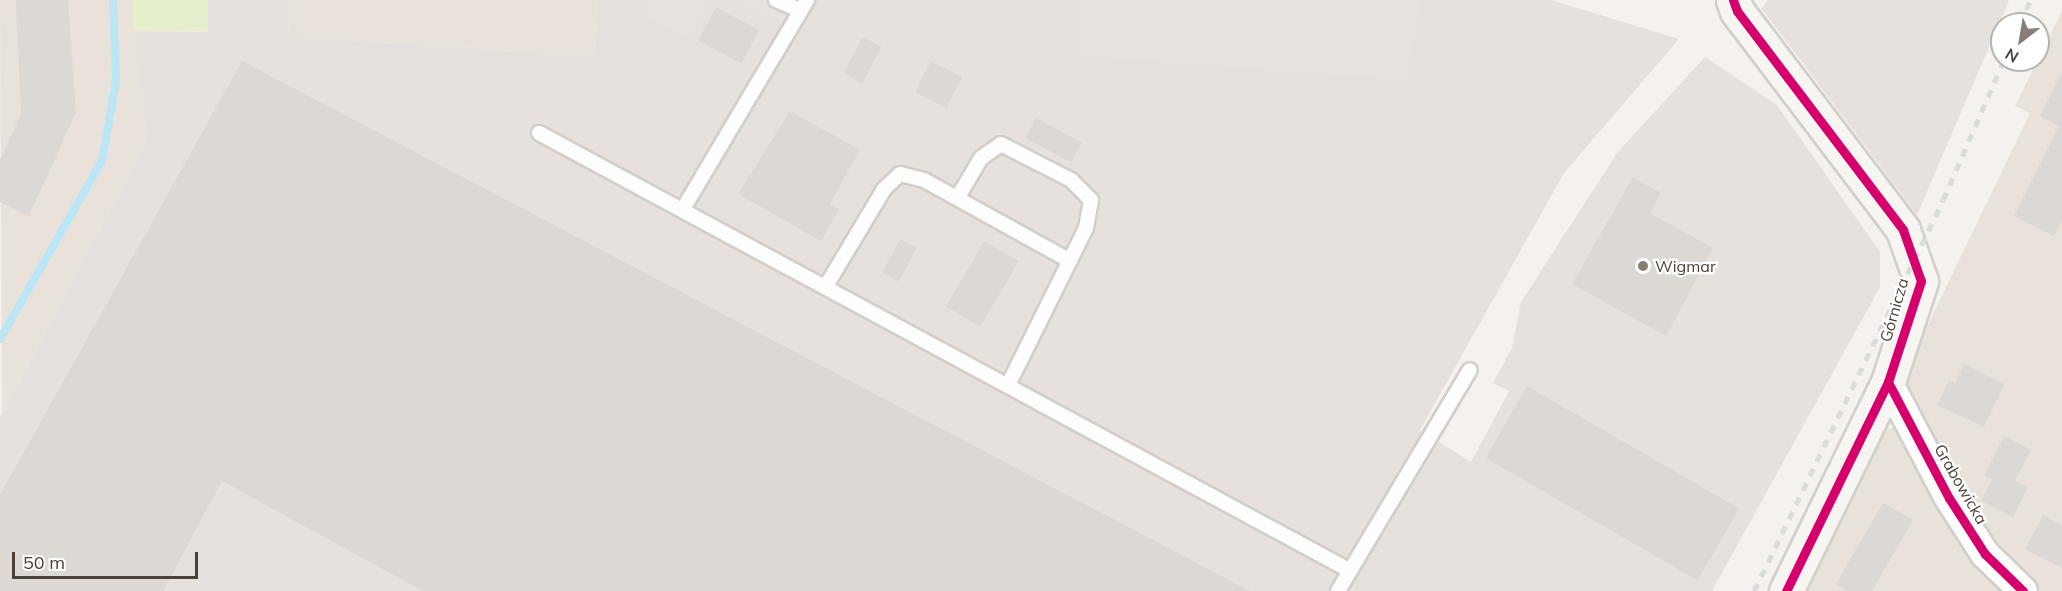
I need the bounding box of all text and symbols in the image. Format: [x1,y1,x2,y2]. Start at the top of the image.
north arrow [1990,12,2050,72]
text: N [2001,44,2022,67]
place label: Wigmar [1655,256,1716,276]
marker: Wigmar [1636,259,1650,273]
street label: Górnicza [1876,276,1912,344]
street label: Grabowicka [1930,441,1992,527]
scale bar [15,540,201,578]
text: 50 m [23,551,65,574]

